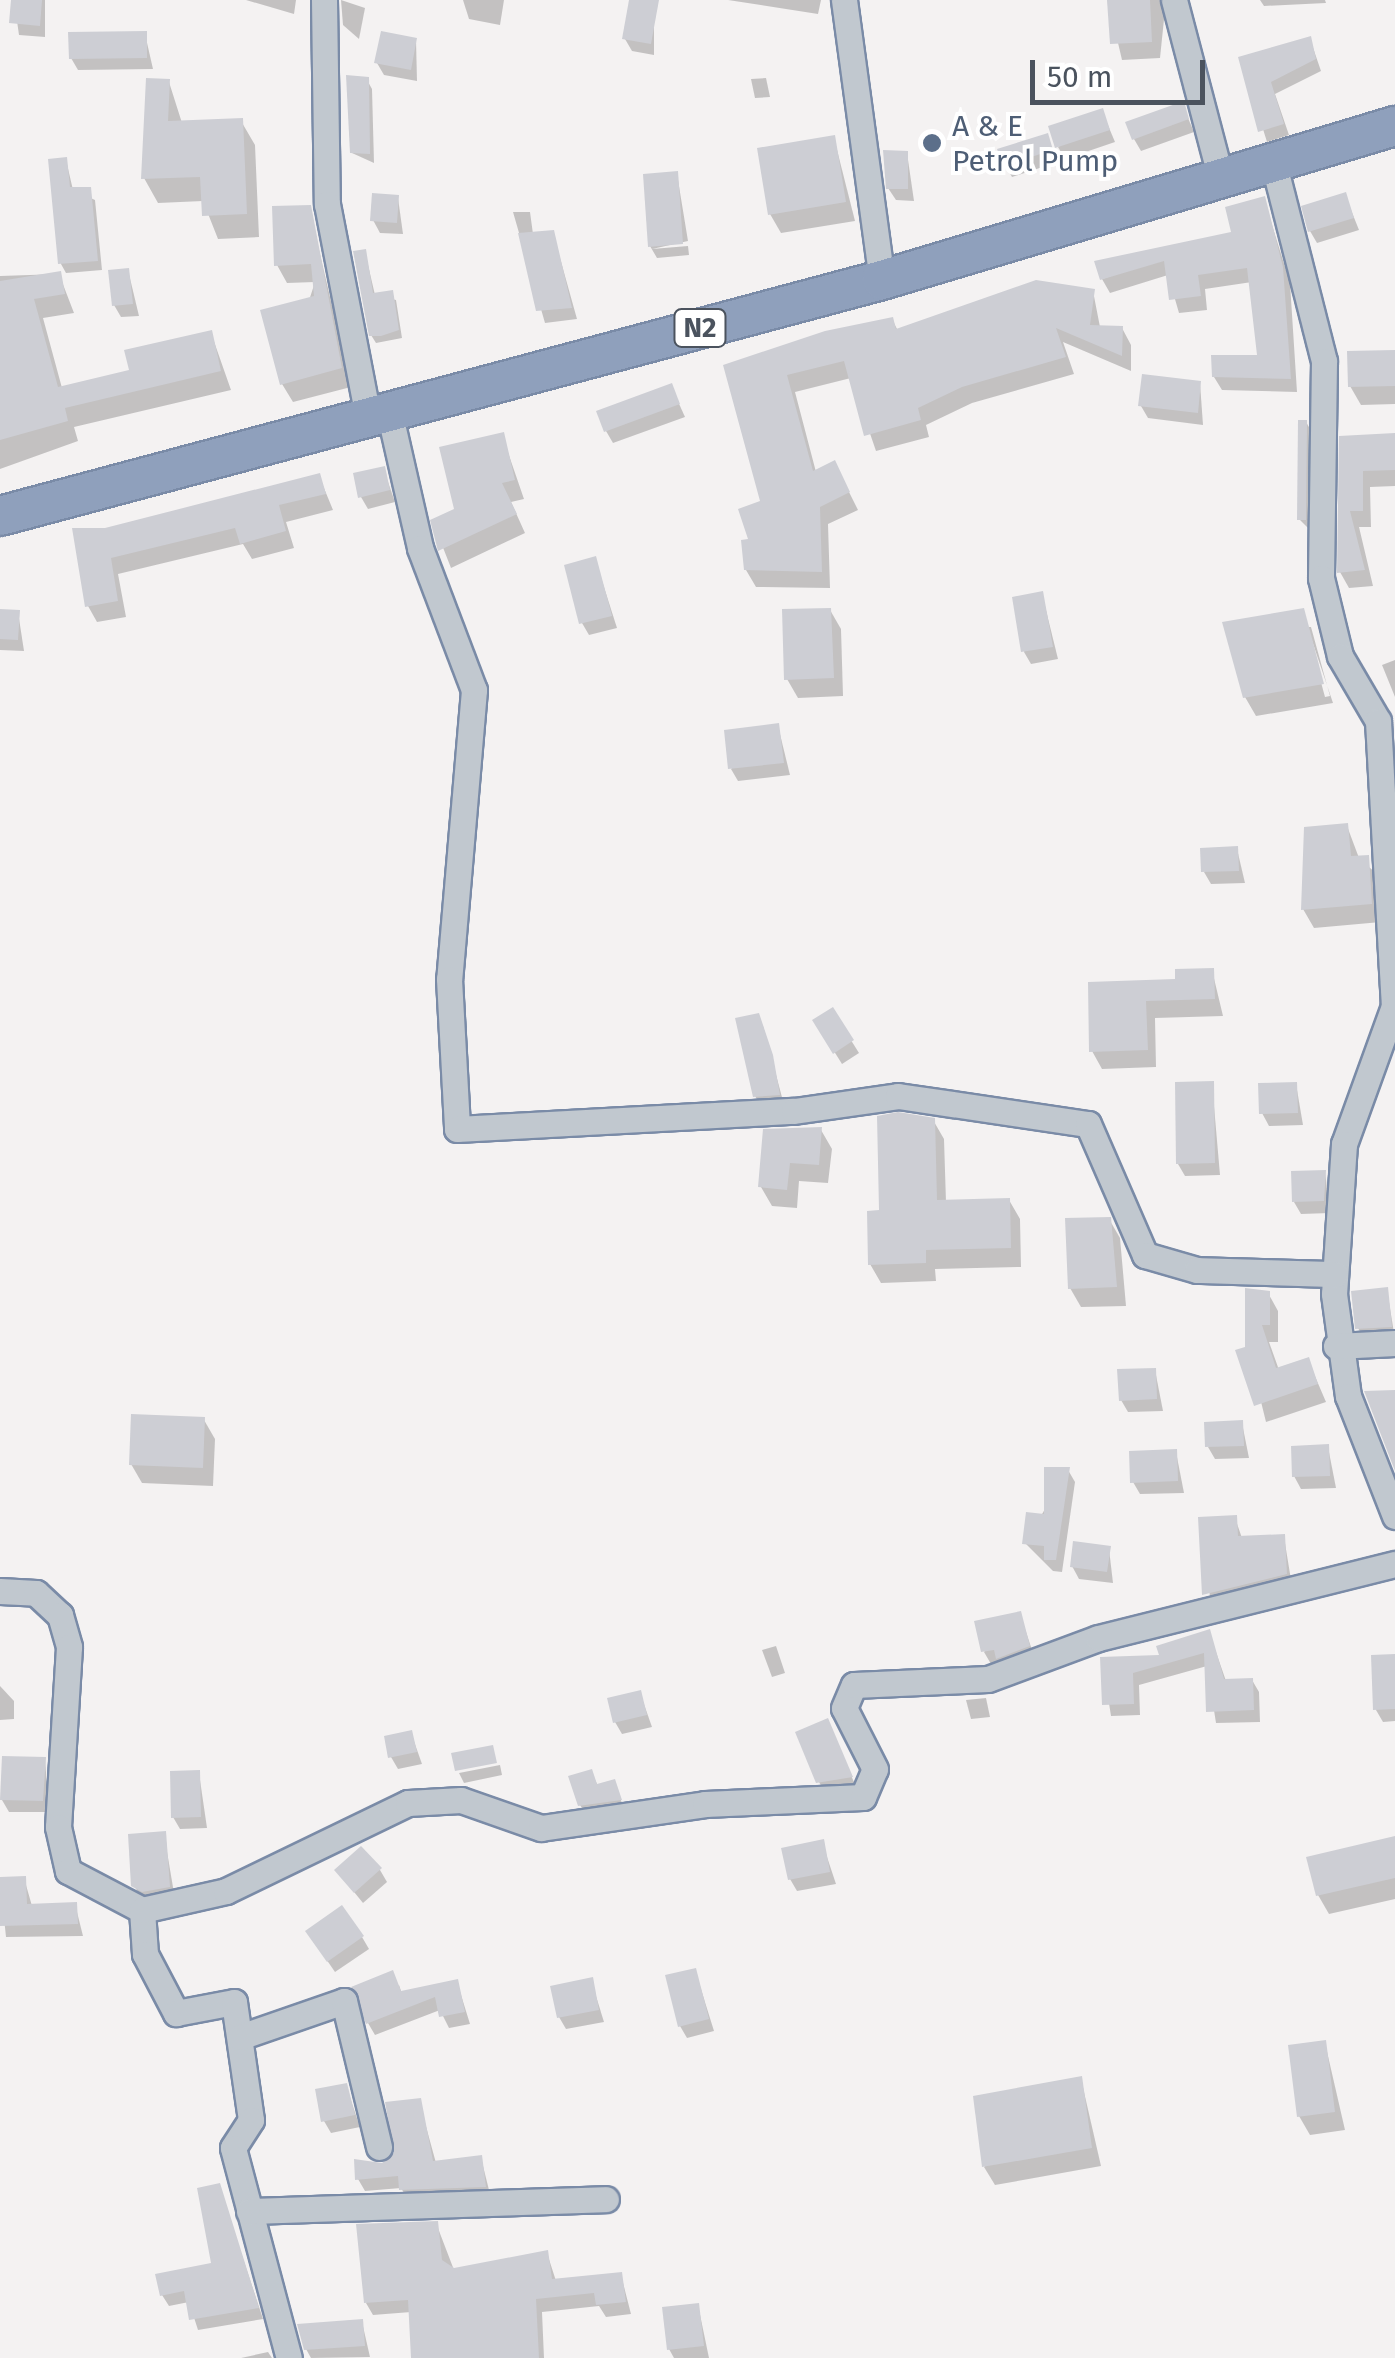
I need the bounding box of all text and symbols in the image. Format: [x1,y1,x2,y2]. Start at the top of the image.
scale bar [1035,40,1210,102]
text: 50 m [1047,59,1112,95]
place label: A & E Petrol Pump [952,108,1118,178]
marker: A & E Petrol Pump [921,132,943,154]
road number: N2 [672,305,728,351]

